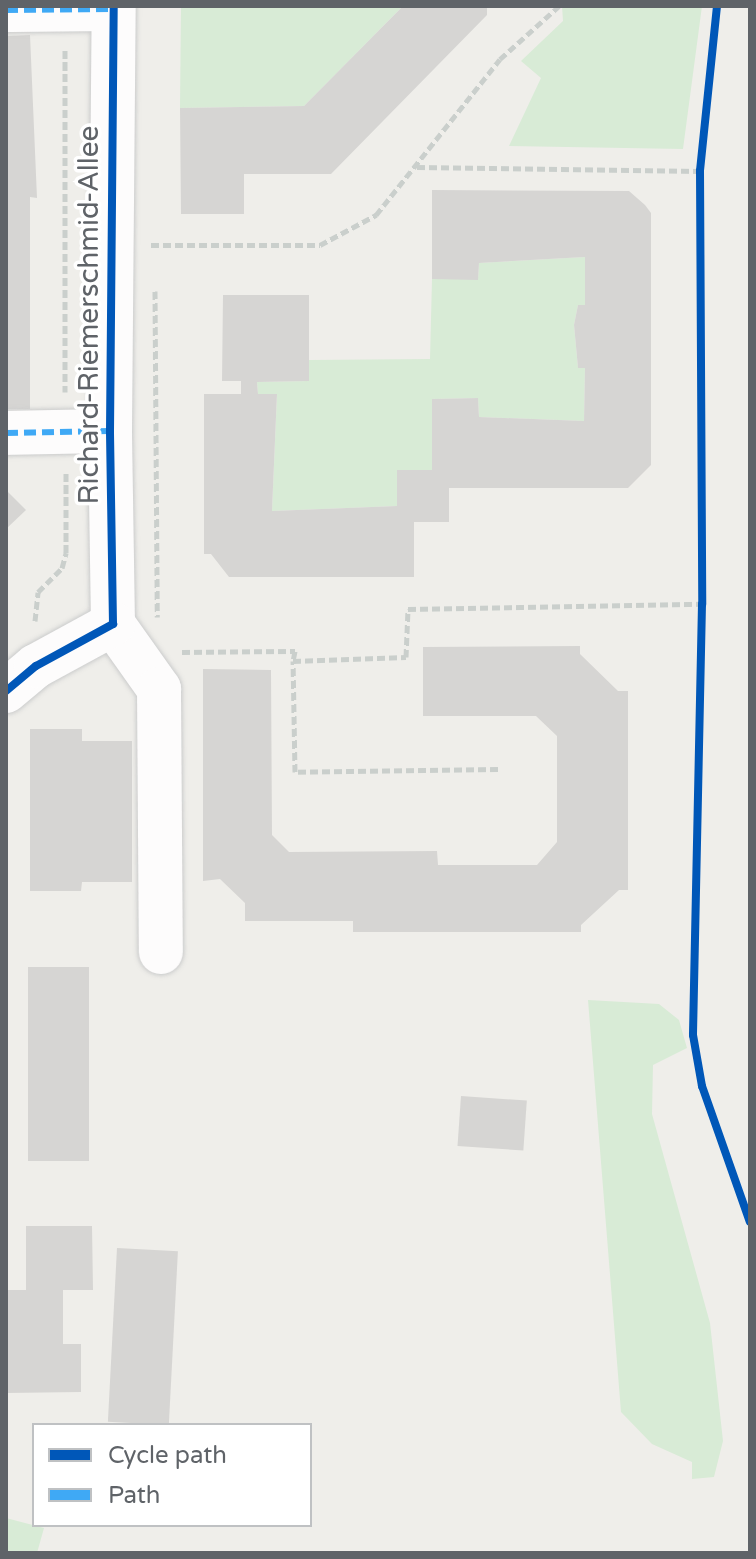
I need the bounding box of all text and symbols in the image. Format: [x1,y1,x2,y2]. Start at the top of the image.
street label: Richard-Riemerschmid-Allee [72,126,106,504]
legend [32,1423,312,1527]
text: Cycle path [108,1441,227,1470]
text: Path [108,1481,161,1510]

